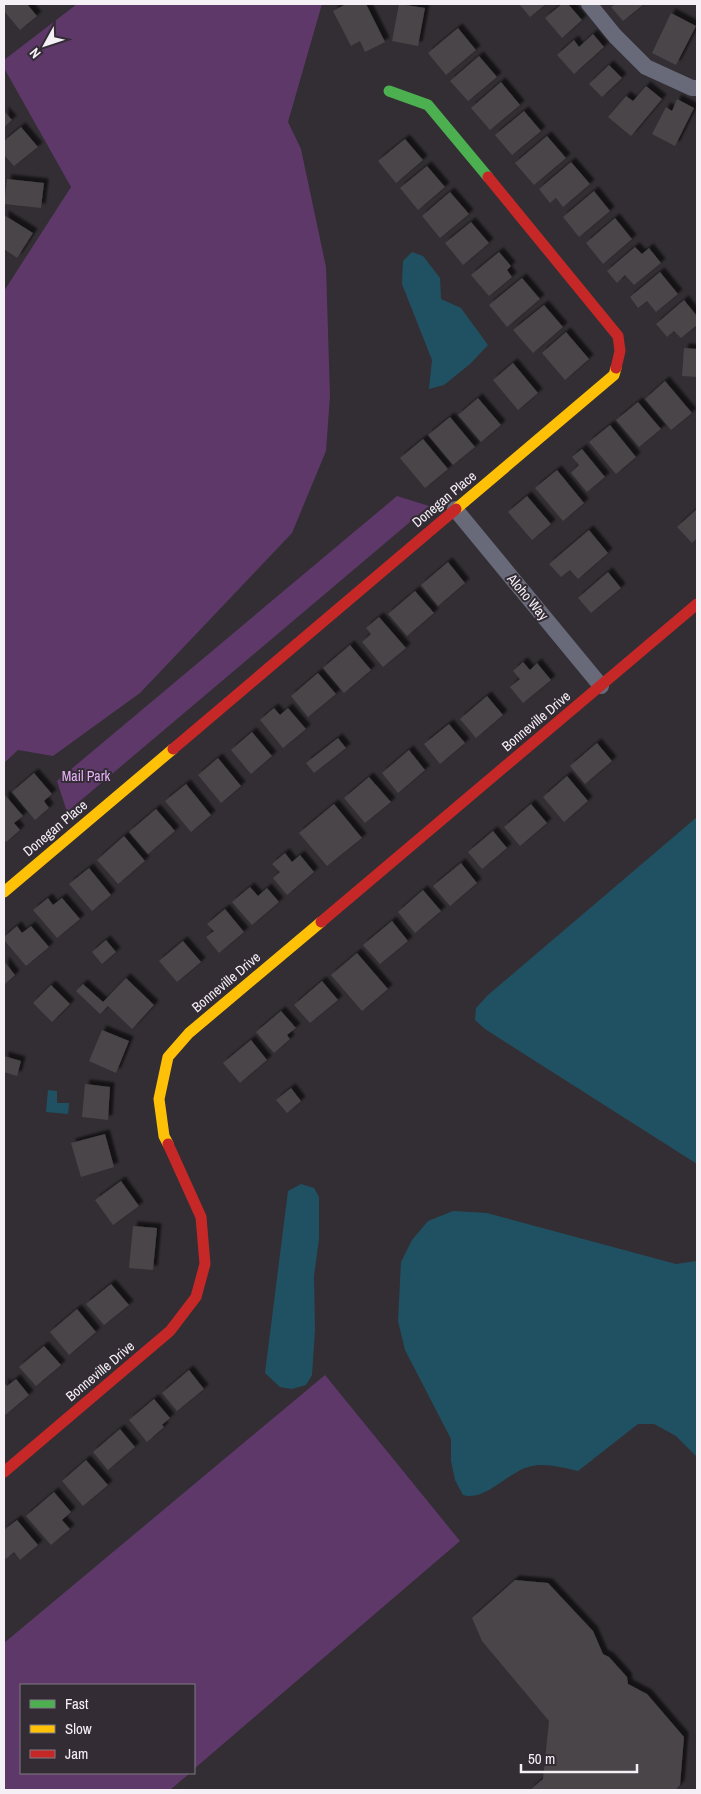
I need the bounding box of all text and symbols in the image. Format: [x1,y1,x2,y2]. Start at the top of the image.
north arrow [20,20,70,70]
text: N [25,44,45,62]
street label: Donegan Place [408,467,480,531]
street label: Aloho Way [503,569,553,624]
street label: Bonneville Drive [498,687,574,755]
park label: Mail Park [62,767,110,785]
street label: Donegan Place [19,796,91,860]
street label: Bonneville Drive [188,948,264,1016]
street label: Bonneville Drive [62,1337,138,1405]
legend [20,1684,195,1774]
text: Fast [65,1693,89,1714]
text: Slow [65,1718,92,1739]
scale bar [521,1742,637,1774]
text: Jam [65,1743,88,1764]
text: 50 m [528,1748,555,1769]

